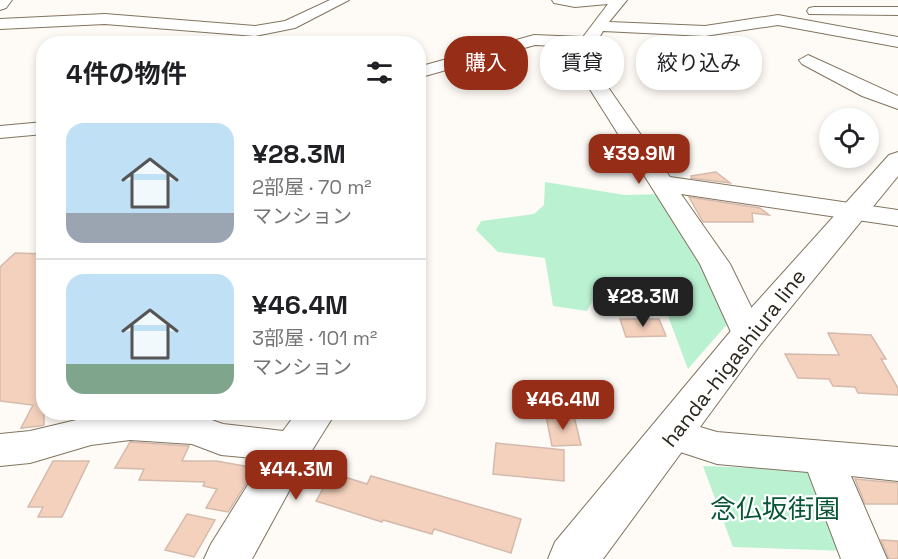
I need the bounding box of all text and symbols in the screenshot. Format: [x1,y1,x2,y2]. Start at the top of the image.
chip: 購入 [444,36,528,90]
chip: 賃貸 [540,36,624,90]
chip: 絞り込み [636,36,762,90]
icon: filters [363,56,396,89]
text: 4件の物件 [66,57,187,91]
map controls [819,108,879,168]
button: locate [819,108,879,168]
pin: ¥39.9M [590,134,688,185]
text: ¥28.3M [252,137,346,171]
text: ¥39.9M [603,140,675,166]
icon: home [114,147,186,219]
text: 2部屋 · 70 m² [252,174,372,200]
text: マンション [252,203,352,229]
street label: handa-higashiura line [656,263,812,452]
pin: ¥28.3M [594,277,692,328]
text: ¥28.3M [607,283,679,309]
text: ¥46.4M [252,288,348,322]
icon: home [114,298,186,370]
text: 3部屋 · 101 m² [252,325,377,351]
text: マンション [252,354,352,380]
pin: ¥46.4M [514,380,612,431]
text: ¥46.4M [526,386,600,412]
pin: ¥44.3M [247,450,345,501]
text: ¥44.3M [259,456,333,482]
park label: 念仏坂街園 [710,492,840,526]

